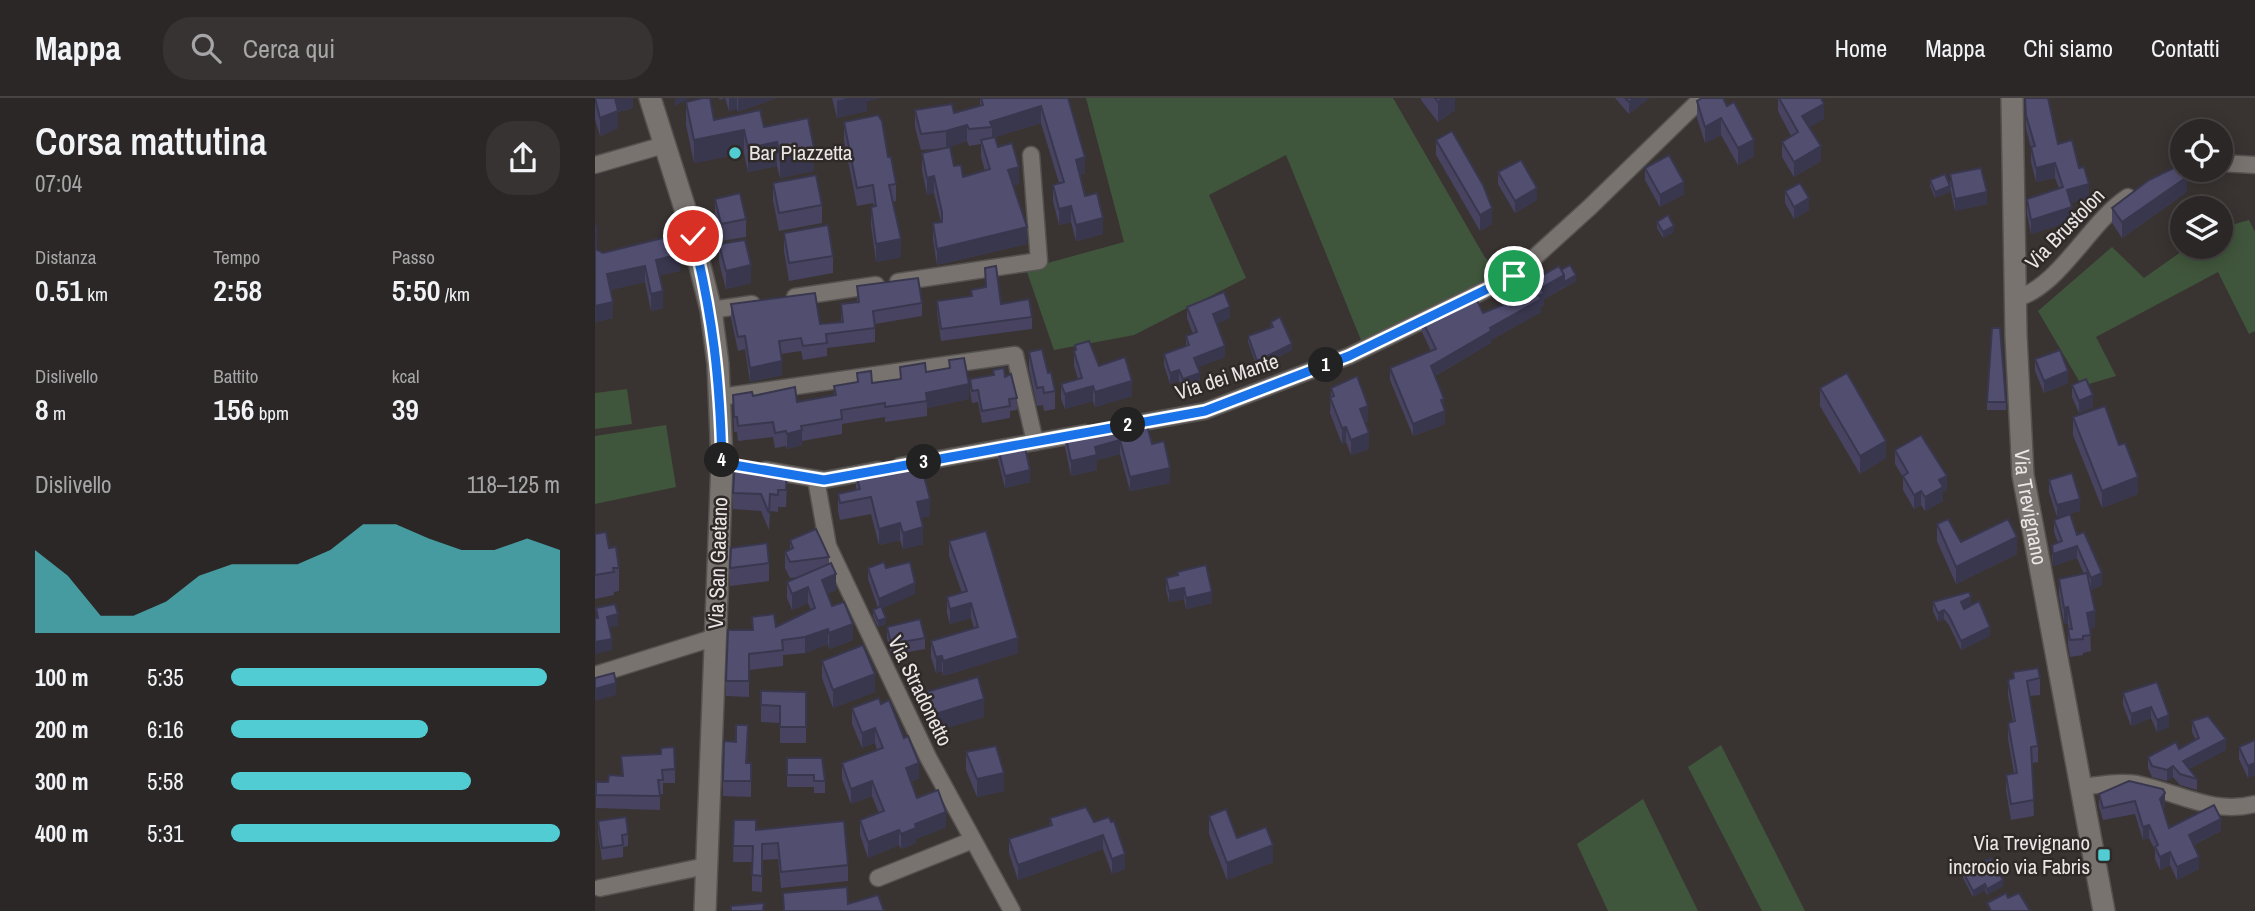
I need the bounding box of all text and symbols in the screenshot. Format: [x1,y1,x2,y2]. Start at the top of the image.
search box [163,17,653,80]
text: Mappa [35,26,121,70]
icon: search [187,29,225,67]
text: Cerca qui [243,31,335,66]
text: Home [1835,32,1887,64]
text: Mappa [1925,32,1985,64]
text: Chi siamo [2023,32,2113,64]
text: Contatti [2151,32,2220,64]
text: Corsa mattutina [35,116,267,167]
map controls [2170,119,2233,259]
button: locate [2170,119,2233,182]
button: share [486,121,560,195]
place label: Bar Piazzetta [749,138,853,167]
marker: Bar Piazzetta [727,145,743,161]
text: 07:04 [35,168,82,199]
street label: Via Brustolon [2018,182,2111,276]
button: layers [2170,196,2233,259]
pin [663,206,723,266]
icon: check [674,217,712,255]
text: Distanza [35,244,96,270]
text: Tempo [213,244,260,270]
text: Passo [392,244,435,270]
pin [1484,246,1544,306]
icon: arrive [1495,257,1533,295]
text: 0.51 [35,270,83,310]
text: 2:58 [213,270,262,310]
text: 5:50 [392,270,440,310]
text: km [83,281,108,307]
text: /km [440,281,470,307]
street label: Via dei Mante [1172,346,1282,407]
pin: 1 [1309,348,1343,382]
text: 1 [1321,351,1330,377]
text: Dislivello [35,363,98,389]
text: Battito [213,363,258,389]
text: kcal [392,363,419,389]
text: 8 [35,389,49,429]
text: 156 [213,389,254,429]
text: 39 [392,389,419,429]
text: m [49,400,66,426]
text: bpm [254,400,289,426]
pin: 2 [1111,408,1145,442]
text: 2 [1123,411,1132,437]
pin: 4 [705,442,739,478]
pin: 3 [907,444,941,480]
text: 4 [717,446,726,472]
text: 3 [919,448,928,474]
street label: Via Trevignano [2008,449,2054,567]
text: Dislivello [35,469,112,500]
text: 118–125 m [467,469,560,500]
street label: Via San Gaetano [701,497,734,629]
street label: Via Stradonetto [881,631,960,751]
text: 100 m [35,662,88,693]
text: 5:35 [147,662,184,693]
text: 200 m [35,714,88,745]
text: 6:16 [147,714,184,745]
text: 300 m [35,766,88,797]
text: 5:58 [147,766,184,797]
text: 400 m [35,818,88,849]
text: 5:31 [147,818,184,849]
place label: Via Trevignano incrocio via Fabris [1948,828,2090,881]
marker: Via Trevignano incrocio via Fabris [2096,847,2112,863]

